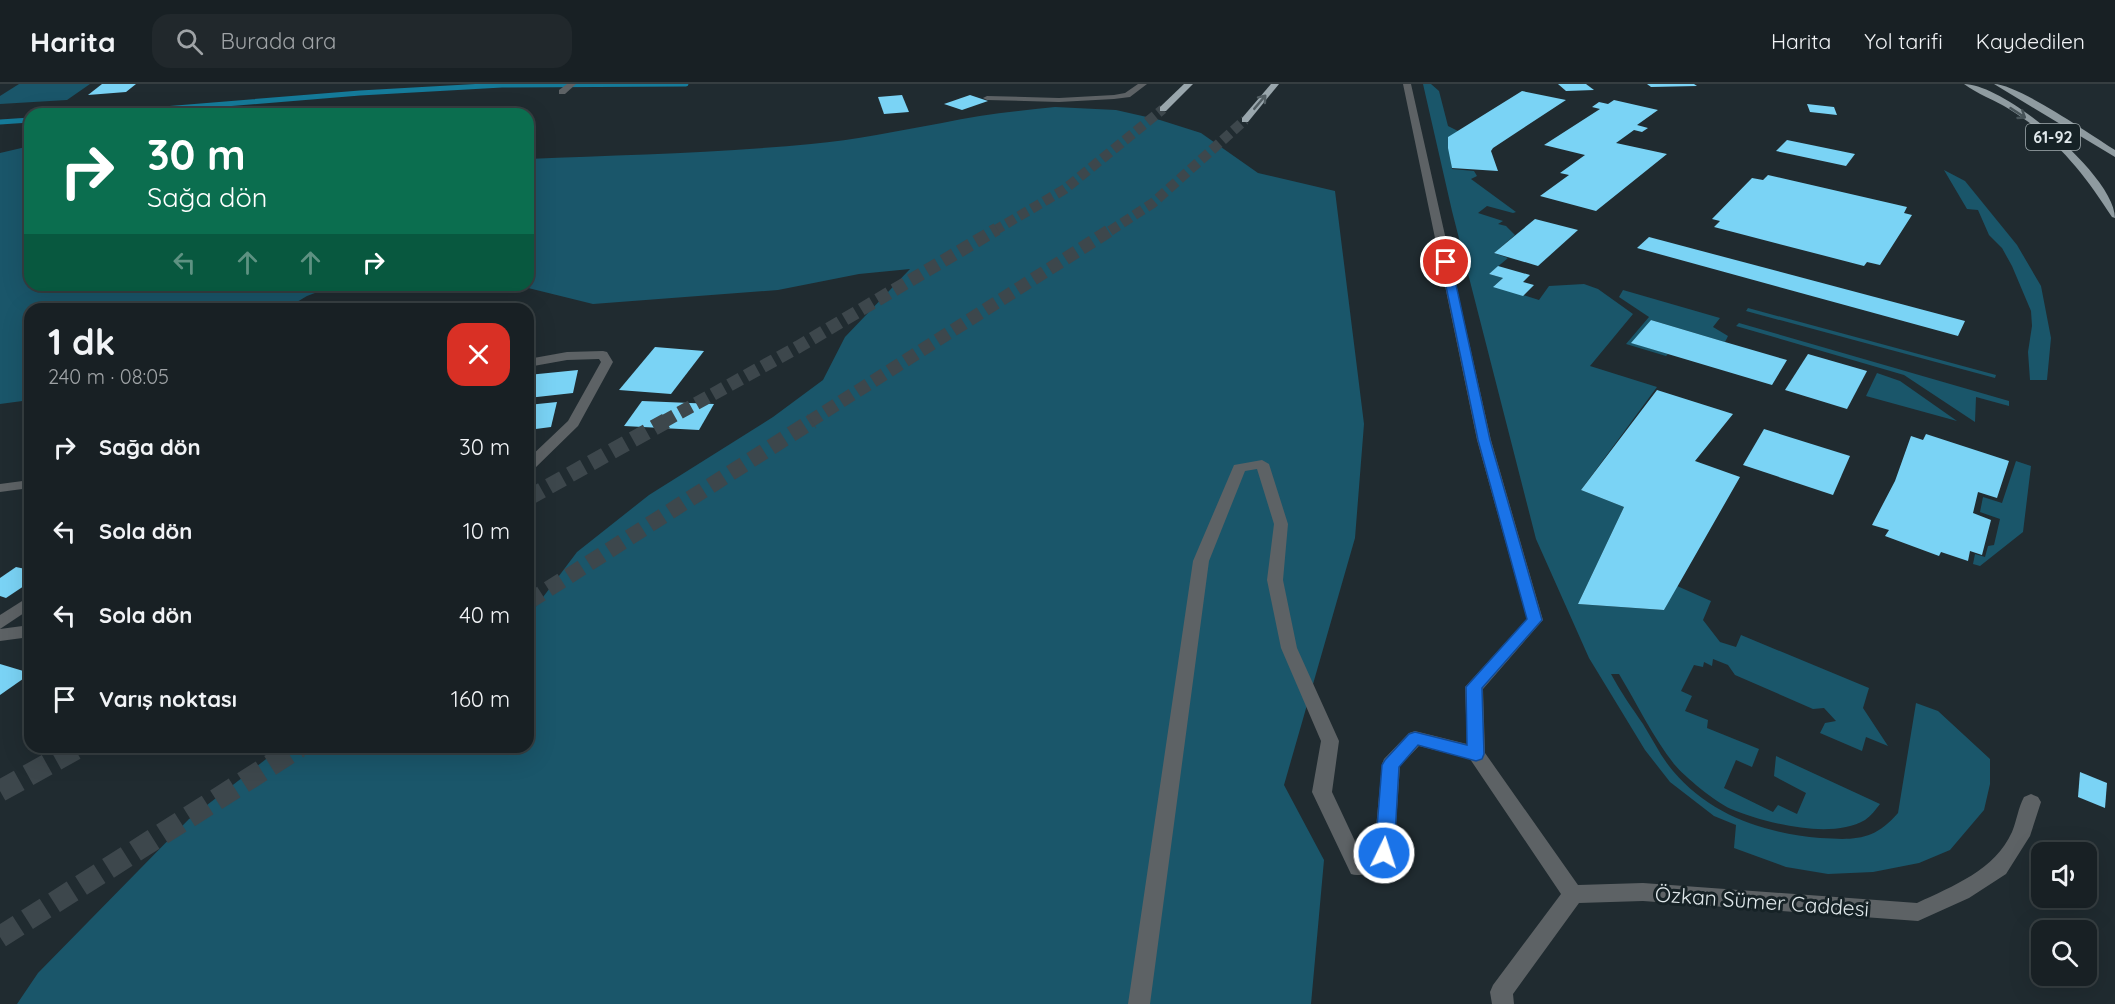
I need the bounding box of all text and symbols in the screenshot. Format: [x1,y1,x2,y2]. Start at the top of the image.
search box [152,14,572,68]
text: Harita [30,24,116,59]
icon: search [173,25,206,58]
text: Burada ara [221,27,336,55]
text: Harita [1771,28,1831,54]
text: Yol tarifi [1864,28,1943,54]
text: Kaydedilen [1976,28,2085,54]
one-way arrow [1253,95,1267,110]
one-way arrow [2010,107,2026,119]
road number: 61-92 [2026,124,2080,150]
text: 30 m [147,128,246,181]
icon: right [48,132,126,210]
text: Sağa dön [147,180,267,214]
pin [1420,236,1471,287]
icon: arrive [1429,245,1462,278]
icon: left [168,246,201,279]
icon: ahead [231,246,264,279]
icon: ahead [294,246,327,279]
icon: right [357,246,390,279]
text: 1 dk [48,319,115,364]
button: close [447,323,510,386]
text: 240 m · 08:05 [48,364,169,389]
icon: right [48,431,81,464]
text: Sağa dön [99,433,201,461]
text: 30 m [459,433,510,461]
icon: left [48,515,81,548]
text: Sola dön [99,517,192,545]
text: 10 m [463,517,510,545]
icon: left [48,599,81,632]
text: Sola dön [99,601,192,629]
text: 40 m [459,601,510,629]
icon: arrive [48,683,81,716]
text: Varış noktası [99,685,237,713]
text: 160 m [451,685,510,713]
position arrow [1352,821,1416,885]
map controls [2031,842,2097,986]
button: sound [2031,842,2097,908]
street label: Özkan Sümer Caddesi [1654,881,1870,921]
button: search [2031,920,2097,986]

